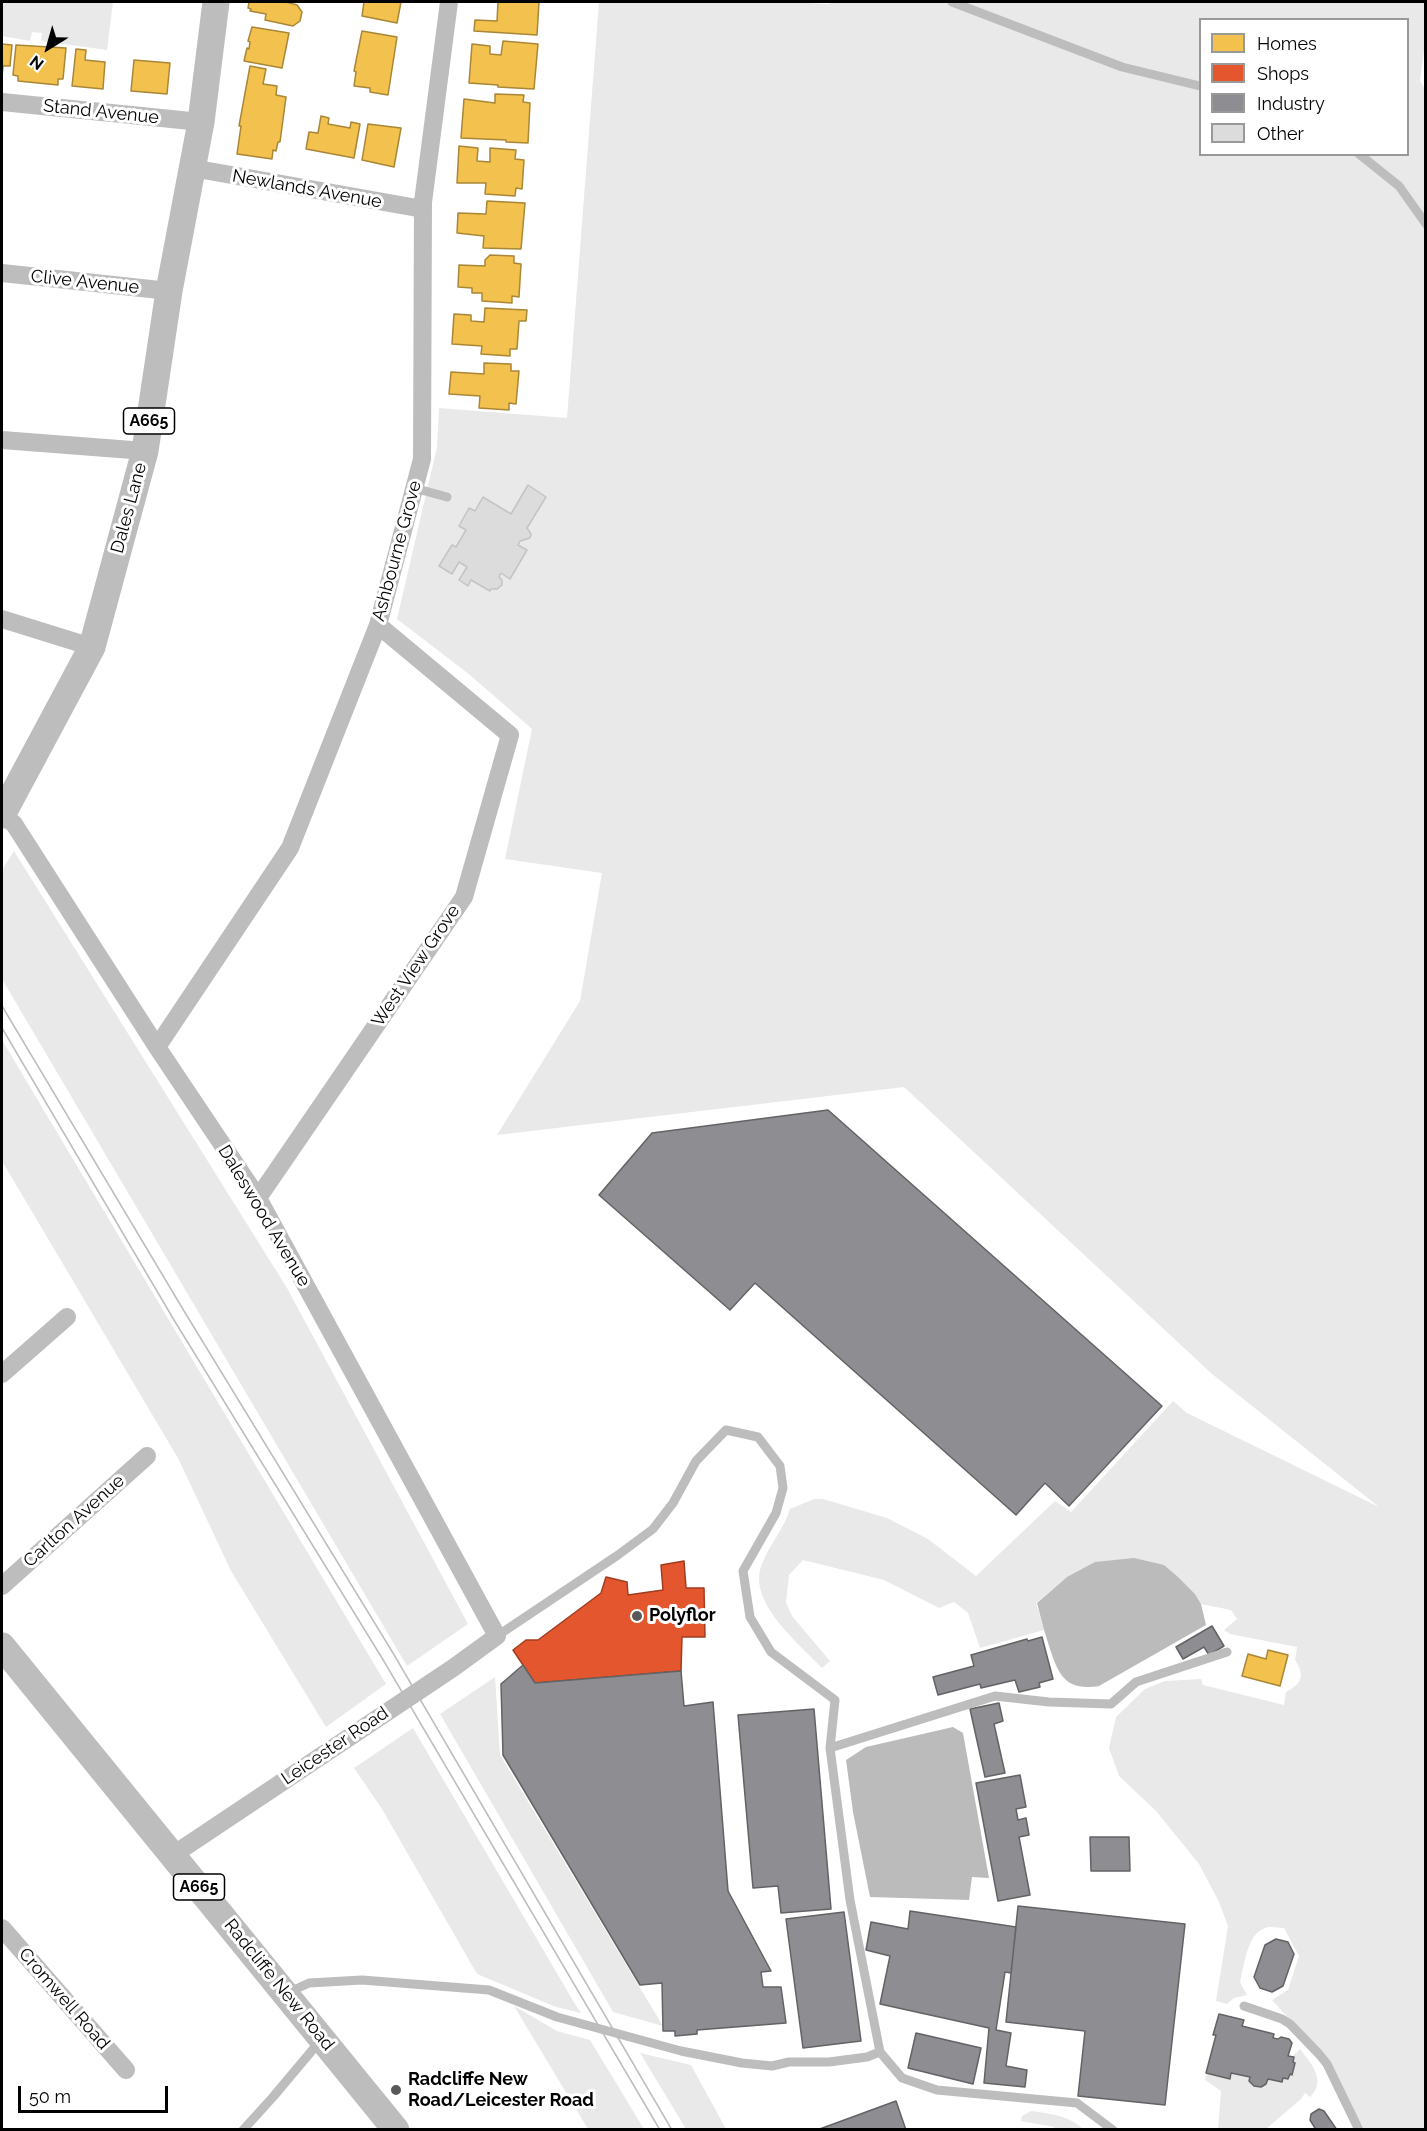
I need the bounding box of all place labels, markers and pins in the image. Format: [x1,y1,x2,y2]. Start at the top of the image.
place label: Polyflor [649,1605,716,1627]
marker: Polyflor [630,1609,644,1623]
place label: Radcliffe New Road/Leicester Road [408,2069,594,2112]
marker: Radcliffe New Road/Leicester Road [389,2083,403,2097]

